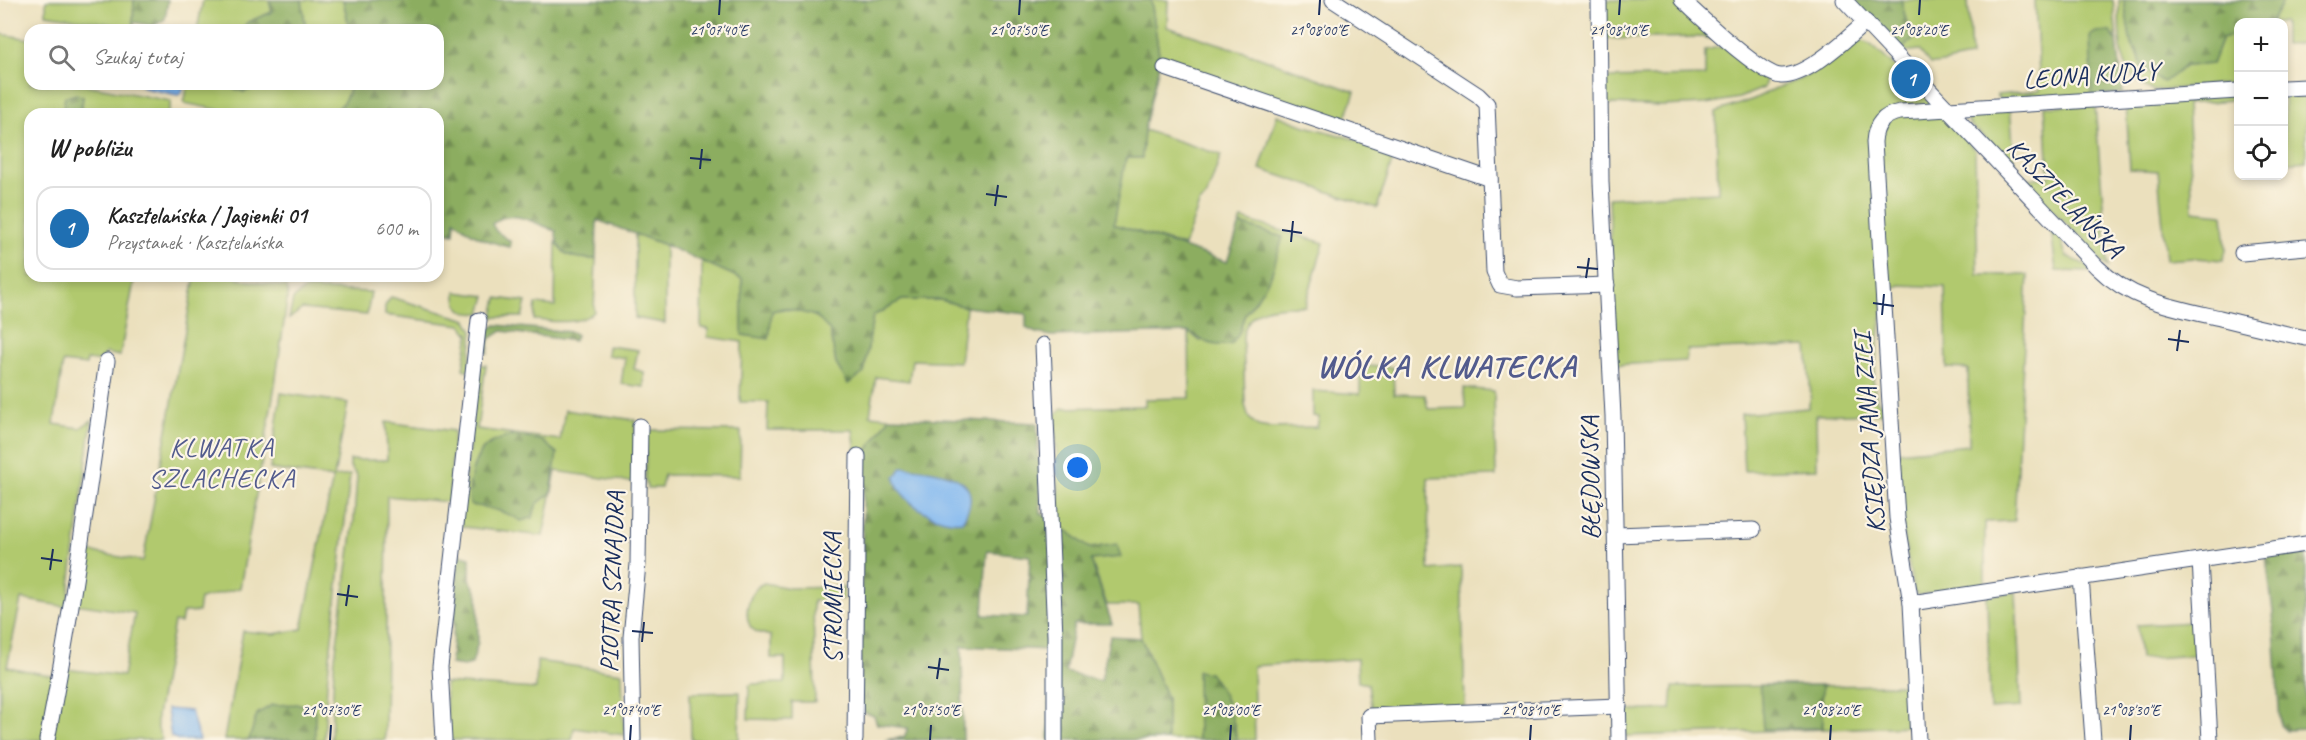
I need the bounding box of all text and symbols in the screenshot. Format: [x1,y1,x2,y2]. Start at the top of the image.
map controls [2234,18,2288,180]
button: + [2234,18,2288,72]
text: 21°07'40"E [690,21,750,40]
text: 21°07'50"E [990,21,1050,40]
text: 21°08'00"E [1290,21,1350,40]
text: 21°08'10"E [1590,21,1650,40]
text: 21°08'20"E [1890,21,1950,40]
search box [24,24,444,90]
icon: search [45,41,78,74]
text: Szukaj tutaj [93,43,183,71]
street label: LEONA KUDŁY [2022,53,2165,96]
pin: 1 [1892,56,1930,101]
button: − [2234,72,2288,126]
button: locate [2234,126,2288,180]
text: W pobliżu [48,131,131,164]
street label: KASZTELAŃSKA [2000,131,2132,266]
text: Kasztelańska / Jagienki 01 [107,202,307,230]
text: 1 [65,216,74,241]
text: 600 m [375,216,418,241]
text: Przystanek · Kasztelańska [107,230,283,255]
street label: KSIĘDZA JANA ZIEI [1845,326,1892,534]
district label: WÓLKA KLWATECKA [1317,346,1578,387]
street label: BŁĘDOWSKA [1572,415,1608,540]
district label: KLWATKA SZLACHECKA [148,430,296,495]
your location [1063,453,1092,482]
street label: PIOTRA SZNAJDRA [592,490,632,673]
street label: STROMIECKA [816,531,849,663]
text: 21°07'30"E [302,701,362,720]
text: 21°07'40"E [602,701,662,720]
text: 21°07'50"E [902,701,962,720]
text: 21°08'00"E [1202,701,1262,720]
text: 21°08'10"E [1502,701,1562,720]
text: 21°08'20"E [1802,701,1862,720]
text: 21°08'30"E [2102,701,2162,720]

